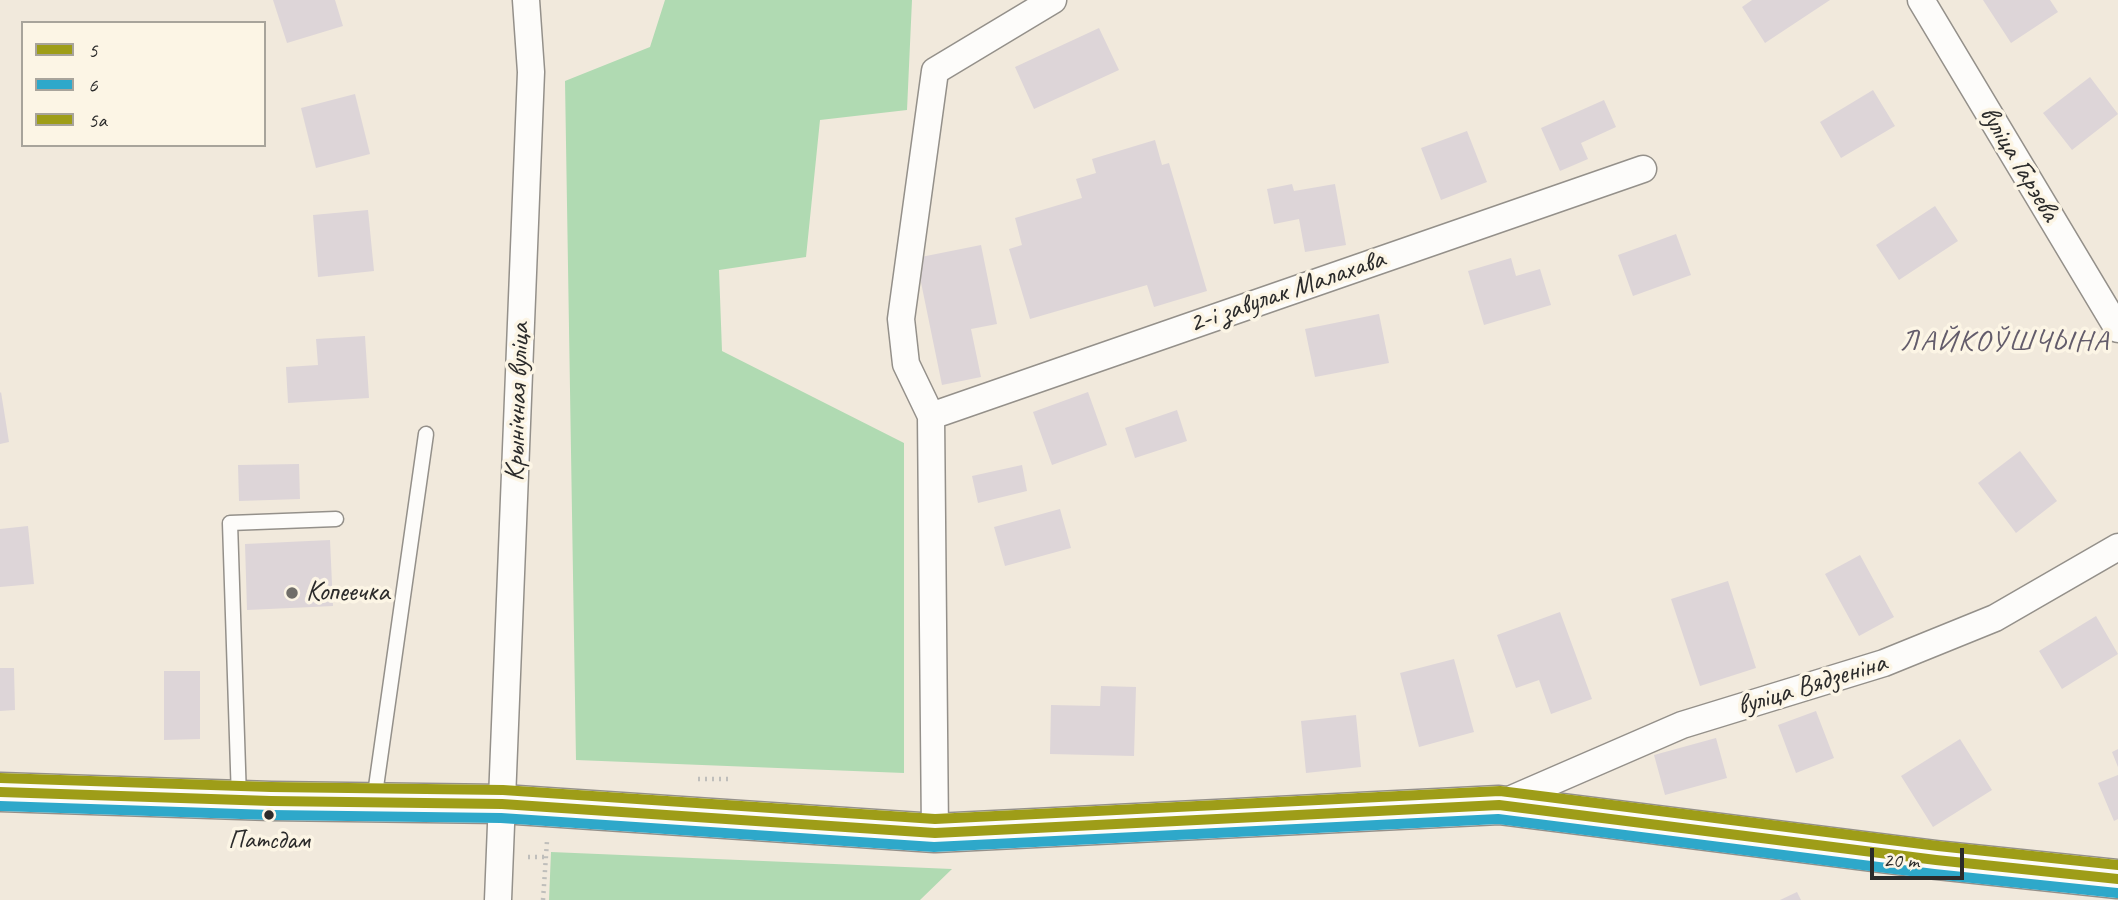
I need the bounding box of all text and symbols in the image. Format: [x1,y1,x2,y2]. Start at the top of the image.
legend [21,21,266,147]
text: 5 [88,37,97,63]
text: 6 [88,72,97,98]
street label: вуліца Гарэева [1971,100,2067,228]
text: 5а [88,107,107,133]
street label: 2-і завулак Малахава [1185,243,1389,341]
street label: Крынічная вуліца [498,322,538,482]
district label: ЛАЙКОЎШЧЫНА [1901,324,2109,360]
place label: Копеечка [306,576,389,610]
marker: Копеечка [284,585,300,601]
street label: вуліца Вядзеніна [1733,646,1891,724]
marker: Патсдам [262,808,276,822]
place label: Патсдам [228,825,310,857]
scale bar [1873,834,1968,878]
text: 20 m [1883,847,1919,873]

